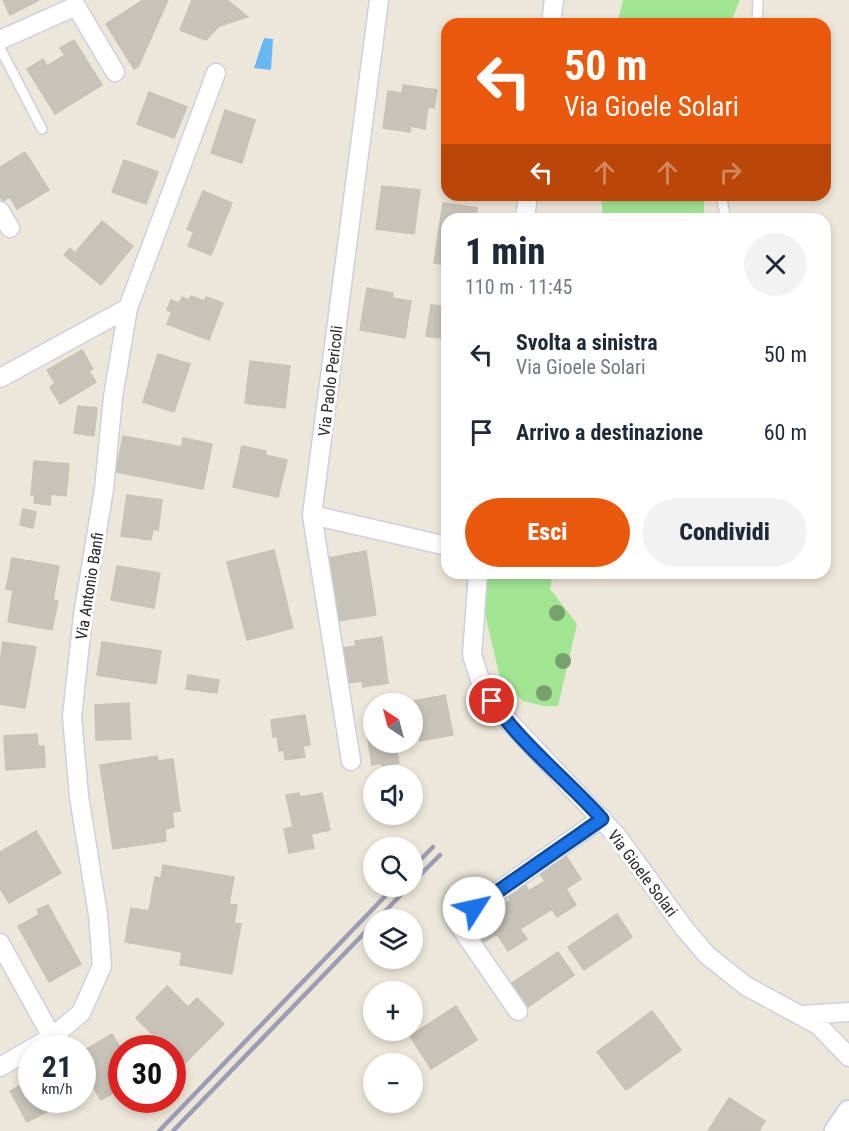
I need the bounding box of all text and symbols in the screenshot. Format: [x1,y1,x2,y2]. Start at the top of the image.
text: 50 m [564,41,647,90]
icon: left [465,42,543,120]
text: Via Gioele Solari [564,91,739,123]
icon: left [525,156,558,189]
icon: ahead [588,156,621,189]
icon: ahead [651,156,684,189]
icon: right [714,156,747,189]
text: 1 min [465,231,545,273]
button: close [744,233,807,296]
text: 110 m · 11:45 [465,275,572,299]
street label: Via Paolo Pericoli [314,325,347,438]
text: Svolta a sinistra [516,330,658,355]
icon: left [465,338,498,371]
text: 50 m [764,342,807,367]
text: Via Gioele Solari [516,355,646,379]
icon: arrive [465,416,498,449]
text: Arrivo a destinazione [516,420,703,445]
text: 60 m [764,420,807,445]
button: Esci [465,498,630,567]
button: Condividi [642,498,807,567]
street label: Via Antonio Banfi [72,531,107,641]
pin [466,675,517,726]
icon: arrive [475,684,508,717]
north arrow [363,693,423,753]
map controls [363,693,423,1113]
button: sound [363,765,423,825]
street label: Via Gioele Solari [604,826,681,920]
button: search [363,837,423,897]
position arrow [442,876,506,940]
button: layers [363,909,423,969]
button: + [363,981,423,1041]
speed limit sign: 30 [108,1035,186,1113]
text: 21 [42,1049,72,1084]
button: − [363,1053,423,1113]
text: km/h [42,1080,72,1098]

